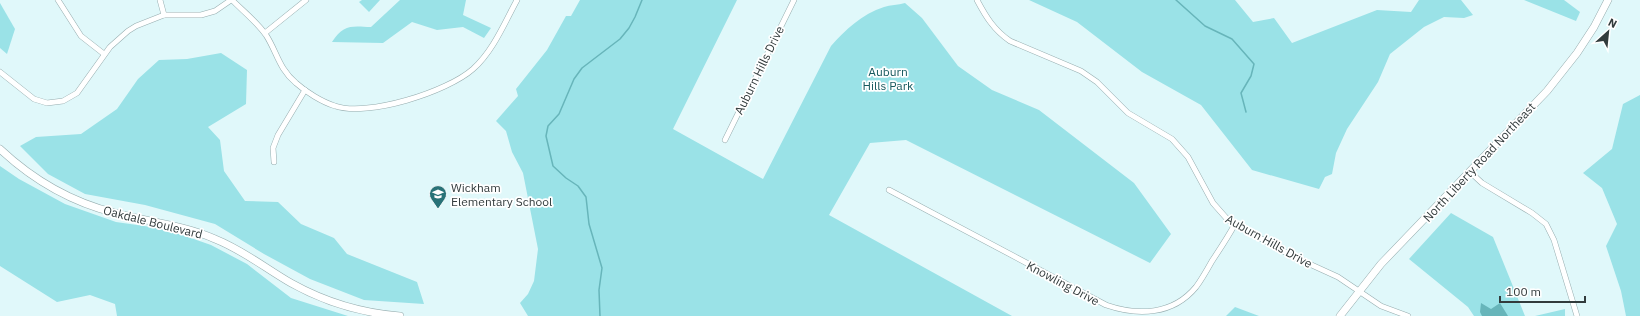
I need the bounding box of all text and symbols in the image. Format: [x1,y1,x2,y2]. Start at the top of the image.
north arrow [1588,12,1628,52]
text: N [1606,15,1619,31]
street label: Auburn Hills Drive [731,23,787,117]
park label: Auburn Hills Park [863,64,914,93]
street label: North Liberty Road Northeast [1420,99,1538,225]
place label: Wickham Elementary School [451,180,552,209]
school or university icon: Wickham Elementary School [428,184,448,209]
street label: Oakdale Boulevard [102,202,204,242]
street label: Auburn Hills Drive [1223,211,1315,271]
street label: Knowling Drive [1024,258,1102,309]
scale bar [1500,278,1585,304]
text: 100 m [1506,284,1541,299]

